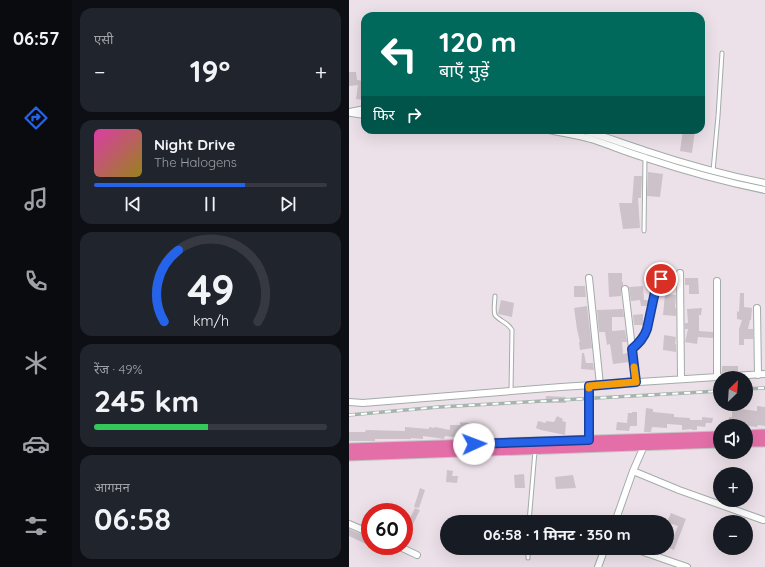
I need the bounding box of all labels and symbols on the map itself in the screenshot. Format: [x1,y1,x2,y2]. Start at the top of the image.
pin [644,262,678,296]
north arrow [713,371,753,411]
position arrow [453,423,495,465]
speed limit sign: 60 [361,503,413,555]

